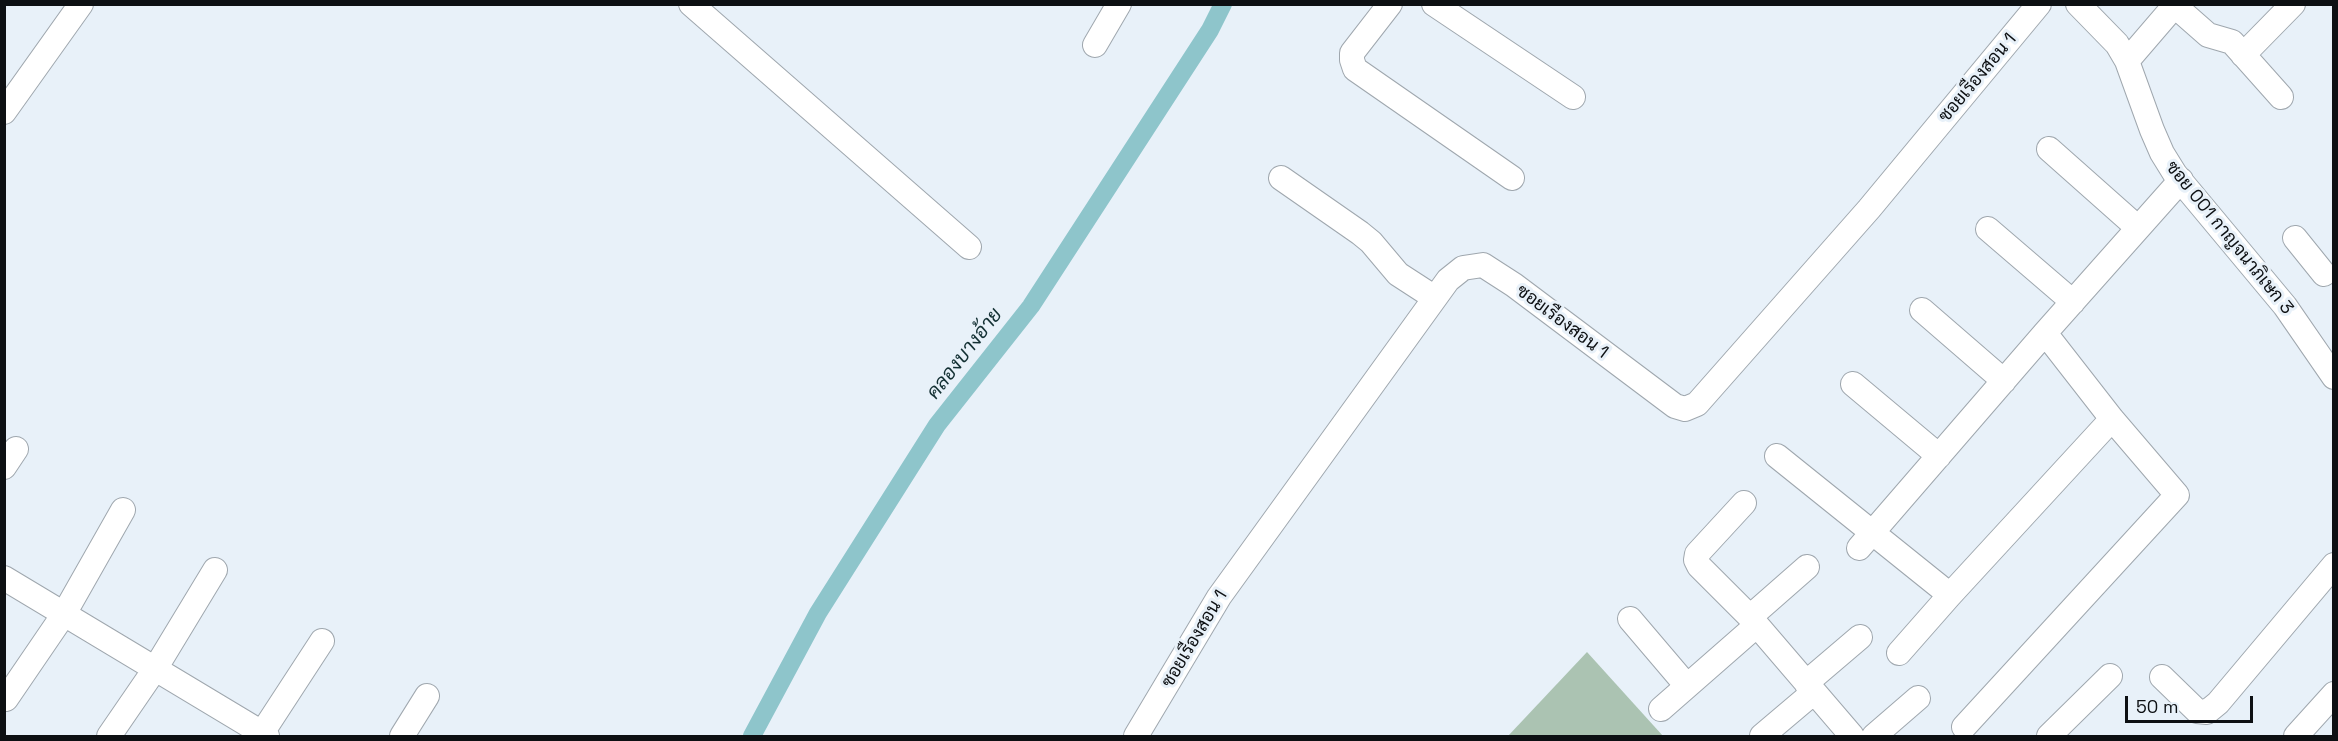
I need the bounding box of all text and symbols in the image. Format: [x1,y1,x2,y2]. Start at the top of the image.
street label: ซอยเรืองสอน 1 [1935,29,2021,127]
street label: ซอย 001 กาญจนาภิเษก 3 [2161,157,2297,319]
street label: ซอยเรืองสอน 1 [1512,280,1612,364]
water label: คลองบางอ้าย [922,304,1008,404]
street label: ซอยเรืองสอน 1 [1158,586,1232,692]
scale bar [2128,684,2256,722]
text: 50 m [2136,695,2178,718]

